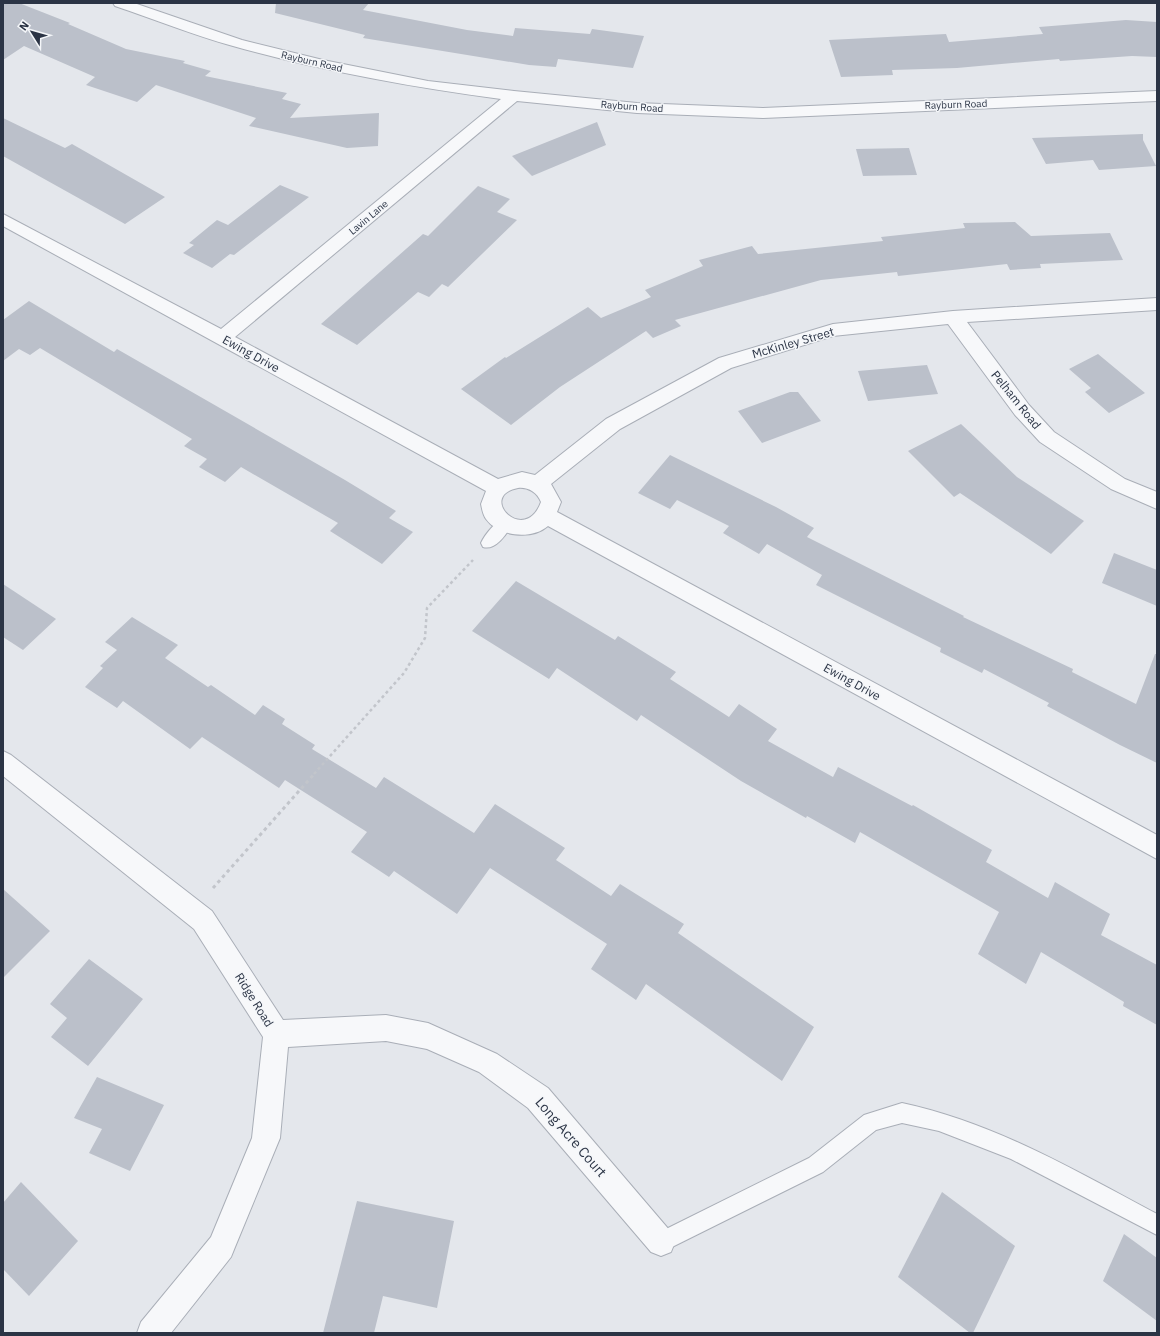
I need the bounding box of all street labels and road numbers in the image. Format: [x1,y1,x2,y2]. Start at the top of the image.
street label: Rayburn Road [280,48,344,75]
street label: Rayburn Road [924,97,988,112]
street label: Rayburn Road [600,98,664,115]
street label: Lavin Lane [346,197,391,238]
street label: McKinley Street [750,324,836,361]
street label: Ewing Drive [220,332,283,376]
street label: Pelham Road [988,367,1045,432]
street label: Ewing Drive [821,660,884,704]
street label: Ridge Road [232,970,277,1030]
street label: Long Acre Court [531,1093,611,1181]

